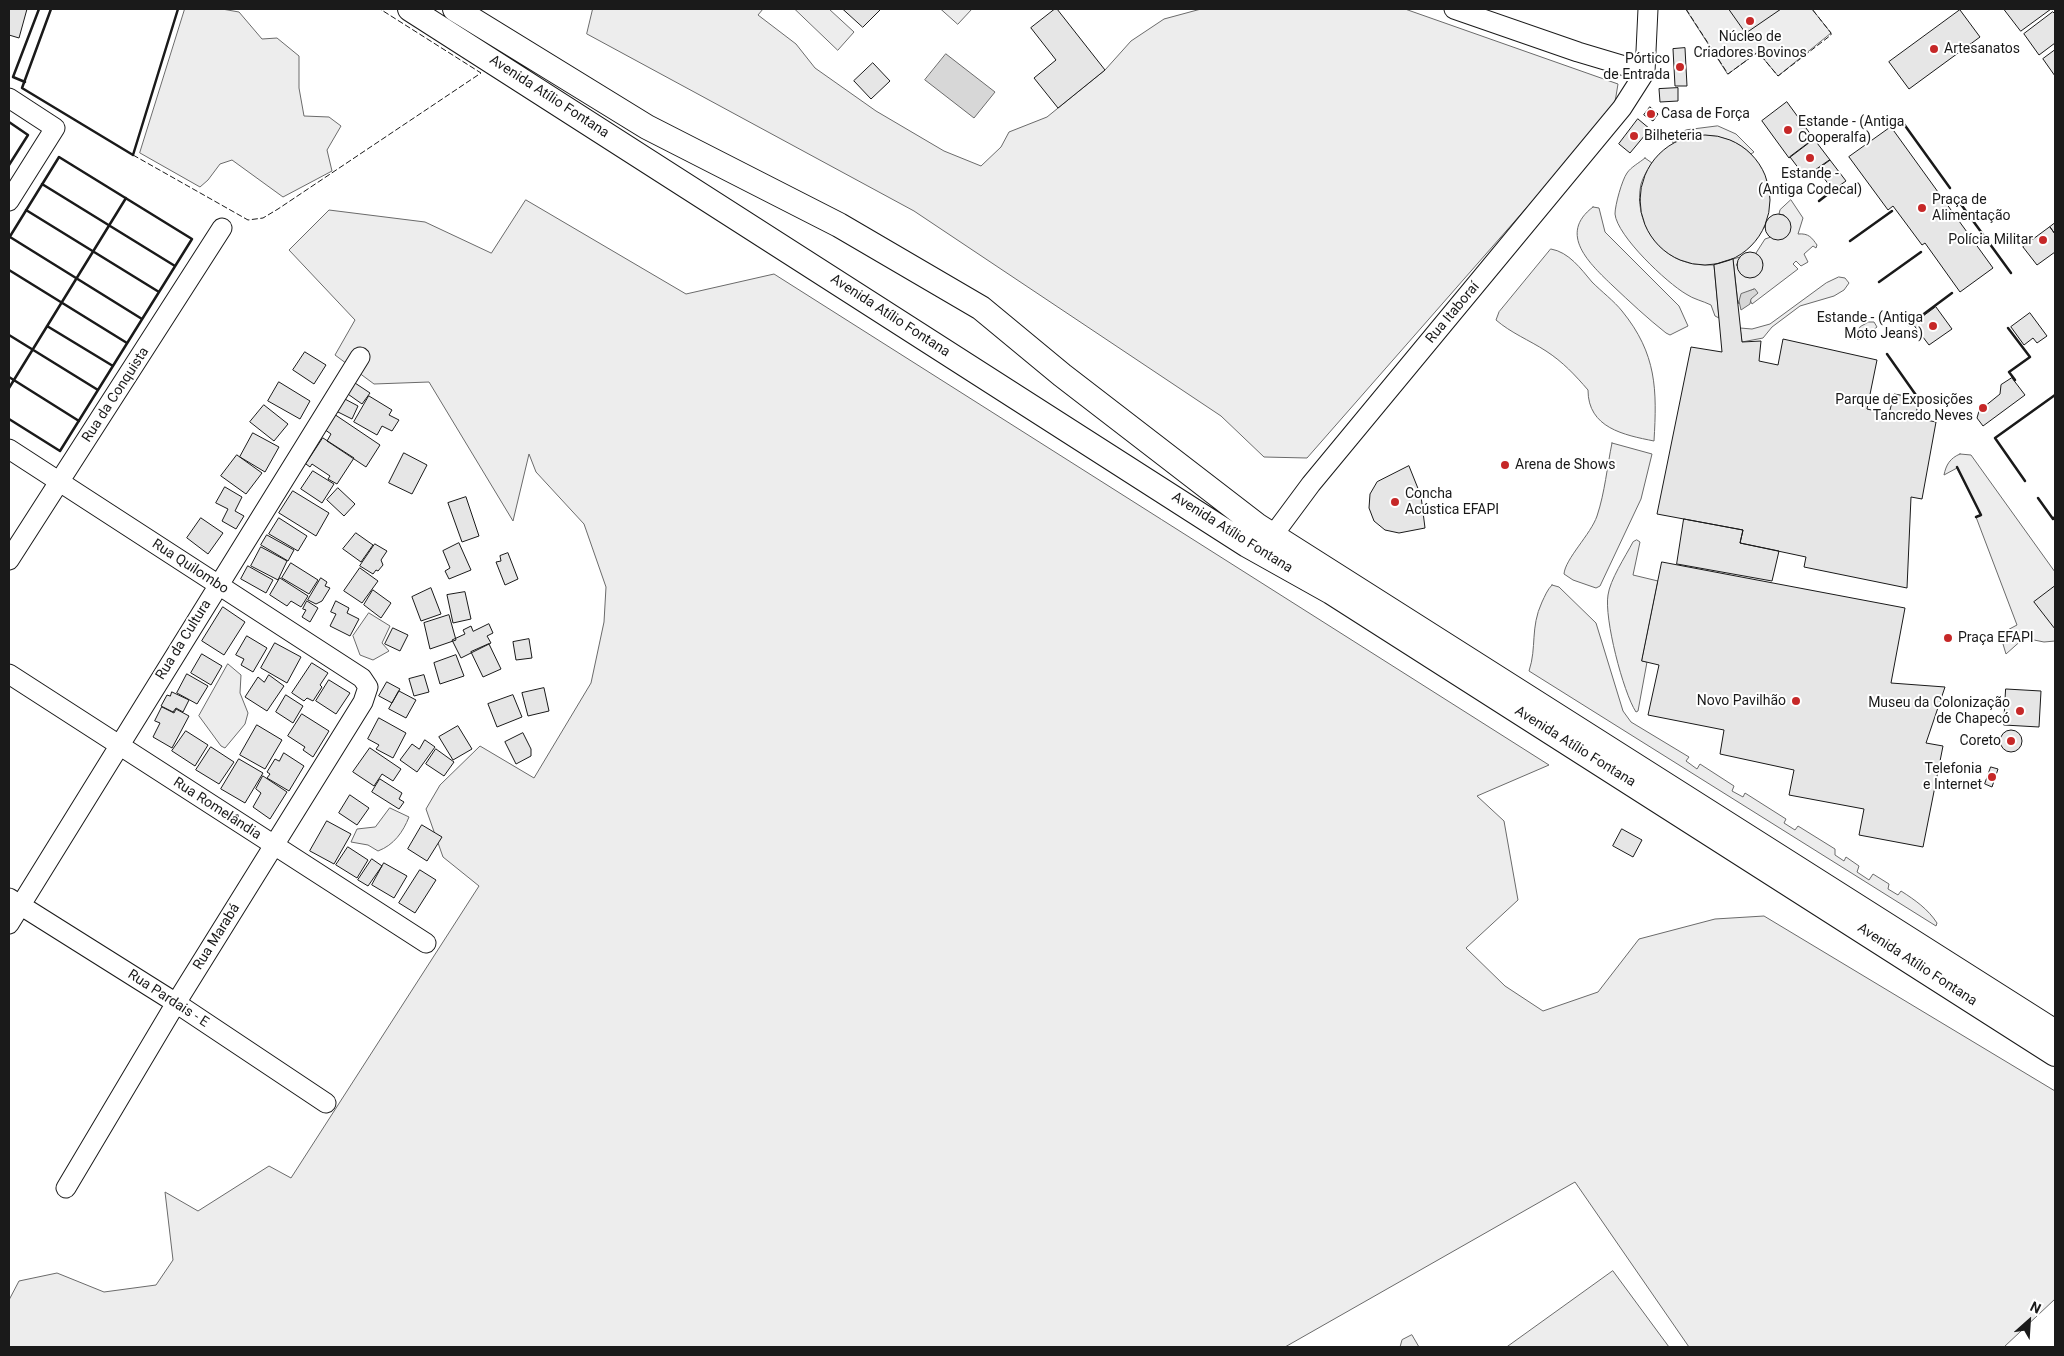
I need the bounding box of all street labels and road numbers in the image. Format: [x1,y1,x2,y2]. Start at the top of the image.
street label: Avenida Atílio Fontana [486,52,612,142]
street label: Avenida Atílio Fontana [827,271,953,361]
street label: Rua Itaboraí [1423,279,1483,347]
street label: Rua da Conquista [79,344,153,446]
street label: Avenida Atílio Fontana [1169,489,1295,577]
street label: Rua Quilombo [149,536,231,598]
street label: Rua da Cultura [153,597,215,683]
street label: Avenida Atílio Fontana [1512,703,1638,791]
street label: Rua Romelândia [170,774,264,844]
street label: Rua Marabá [190,901,244,973]
street label: Avenida Atílio Fontana [1854,920,1980,1010]
street label: Rua Pardais - E [124,967,212,1031]

